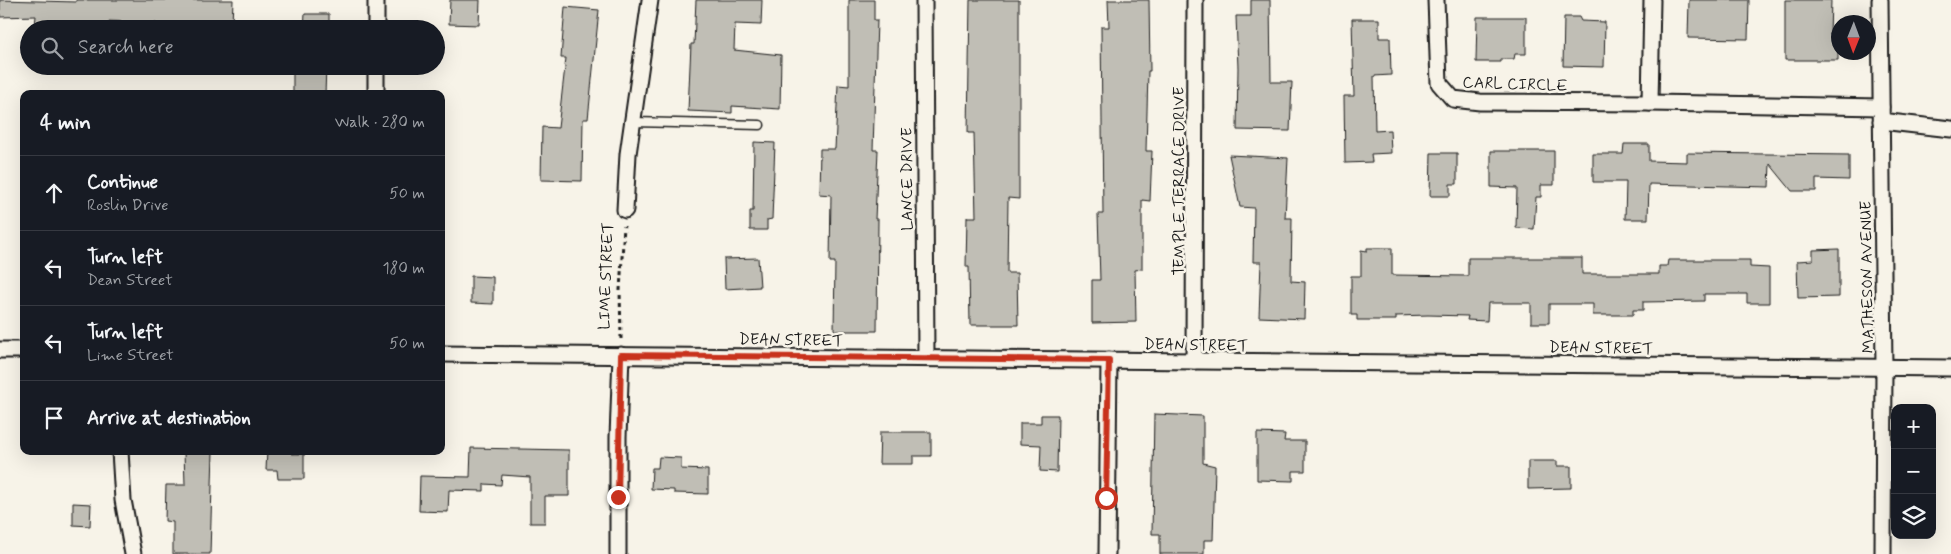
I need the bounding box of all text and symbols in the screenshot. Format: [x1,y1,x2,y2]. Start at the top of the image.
north arrow [1831,15,1876,60]
search box [20,20,445,75]
icon: search [38,34,66,62]
text: Search here [78,35,174,60]
street label: CARL CIRCLE [1462,72,1568,97]
street label: TEMPLE TERRACE DRIVE [1169,86,1190,276]
text: 4 min [40,109,91,137]
text: Walk · 280 m [335,112,425,133]
street label: LANCE DRIVE [897,127,918,231]
text: Continue [87,170,158,195]
icon: ahead [40,179,68,207]
text: 50 m [389,183,425,204]
text: Roslin Drive [87,195,168,216]
street label: MATHESON AVENUE [1856,201,1879,353]
street label: LIME STREET [594,222,619,330]
text: Turn left [87,245,163,270]
icon: left [40,254,68,282]
text: 180 m [382,258,425,279]
text: Dean Street [87,270,173,291]
text: Turn left [87,320,163,345]
icon: left [40,329,68,357]
street label: DEAN STREET [739,329,843,352]
text: 50 m [389,333,425,354]
street label: DEAN STREET [1144,334,1248,357]
street label: DEAN STREET [1549,337,1653,360]
text: Lime Street [87,345,174,366]
icon: arrive [40,404,68,432]
map controls [1891,404,1936,539]
button: + [1891,404,1936,449]
text: Arrive at destination [87,406,251,431]
button: − [1891,449,1936,494]
route end [607,486,630,509]
route start [1095,487,1118,510]
button: layers [1891,494,1936,539]

